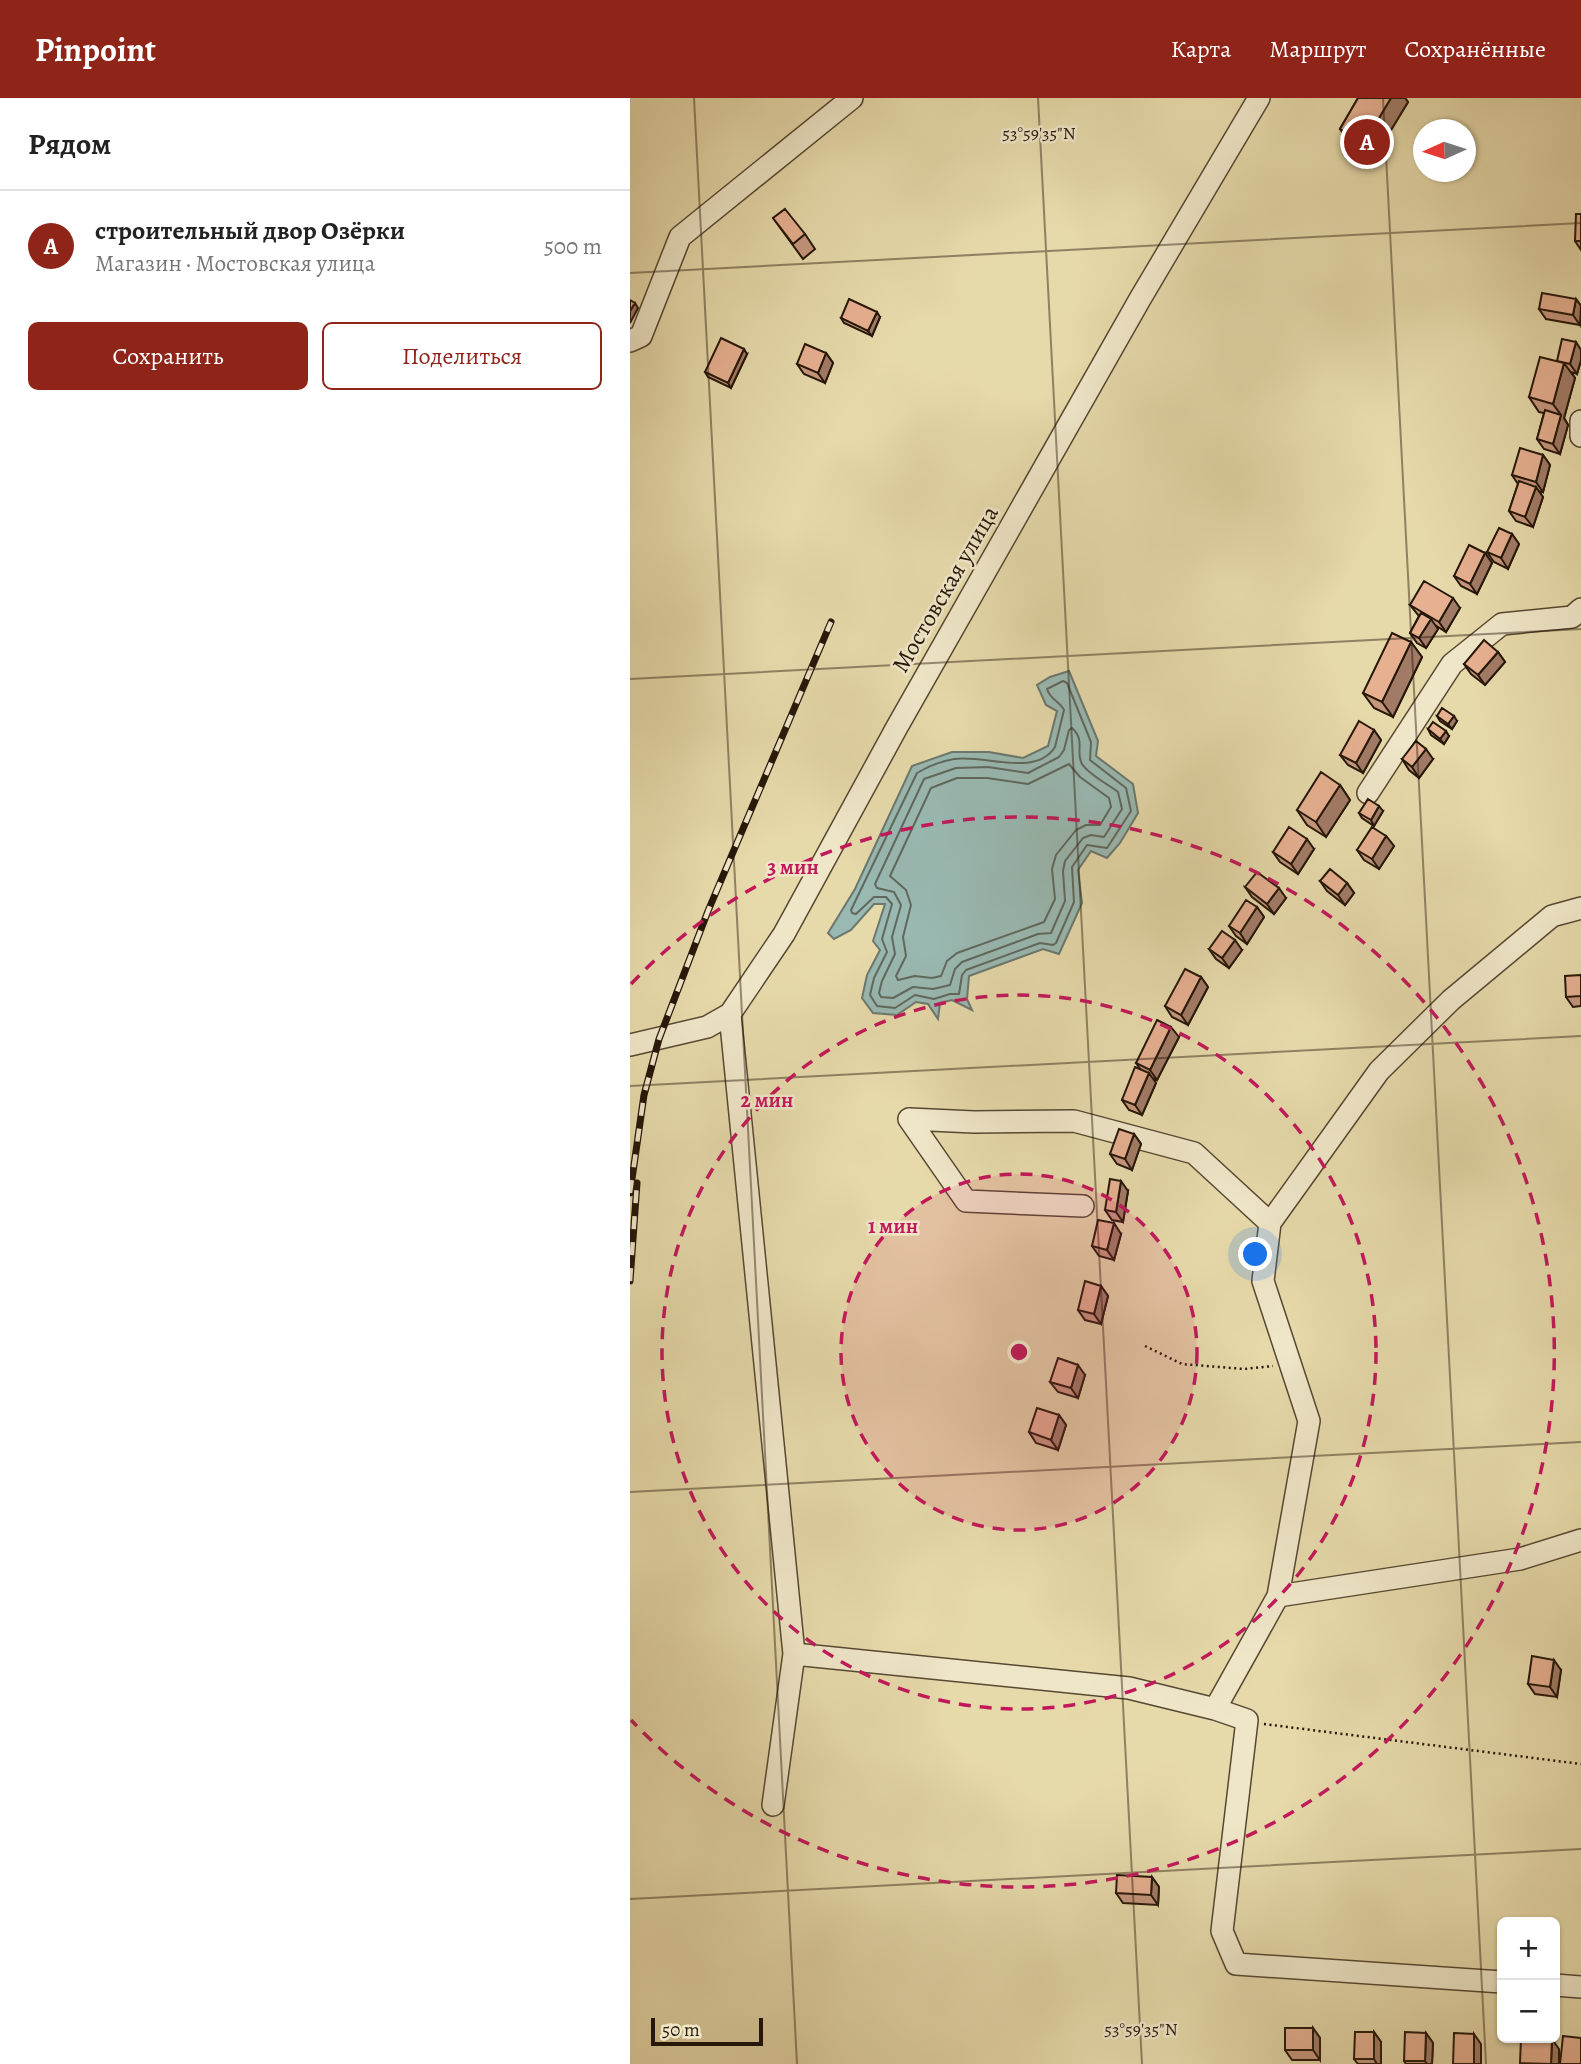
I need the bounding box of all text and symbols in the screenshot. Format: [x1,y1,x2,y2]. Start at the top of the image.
text: Pinpoint [35,27,156,72]
text: Карта [1171,33,1231,65]
text: Маршрут [1269,33,1367,65]
text: Сохранённые [1405,33,1546,65]
pin: A [1344,116,1390,168]
north arrow [1413,119,1476,182]
text: 53°59'35"N [1002,121,1076,145]
text: Рядом [28,124,111,164]
text: строительный двор Озёрки [95,213,405,248]
text: A [44,231,58,262]
text: 500 m [544,231,602,262]
text: Магазин · Мостовская улица [95,248,375,279]
button: Сохранить [28,322,308,390]
button: Поделиться [322,322,602,390]
street label: Мостовская улица [884,500,1006,678]
text: 3 мин [767,853,819,881]
text: 2 мин [741,1086,793,1114]
text: 1 мин [868,1212,918,1240]
your location [1238,1237,1272,1271]
centre of rings [1007,1340,1031,1364]
map controls [1497,1917,1560,2043]
button: + [1497,1917,1560,1980]
button: − [1497,1980,1560,2043]
scale bar [651,2015,763,2047]
text: 50 m [662,2017,700,2043]
text: 53°59'35"N [1104,2017,1178,2041]

